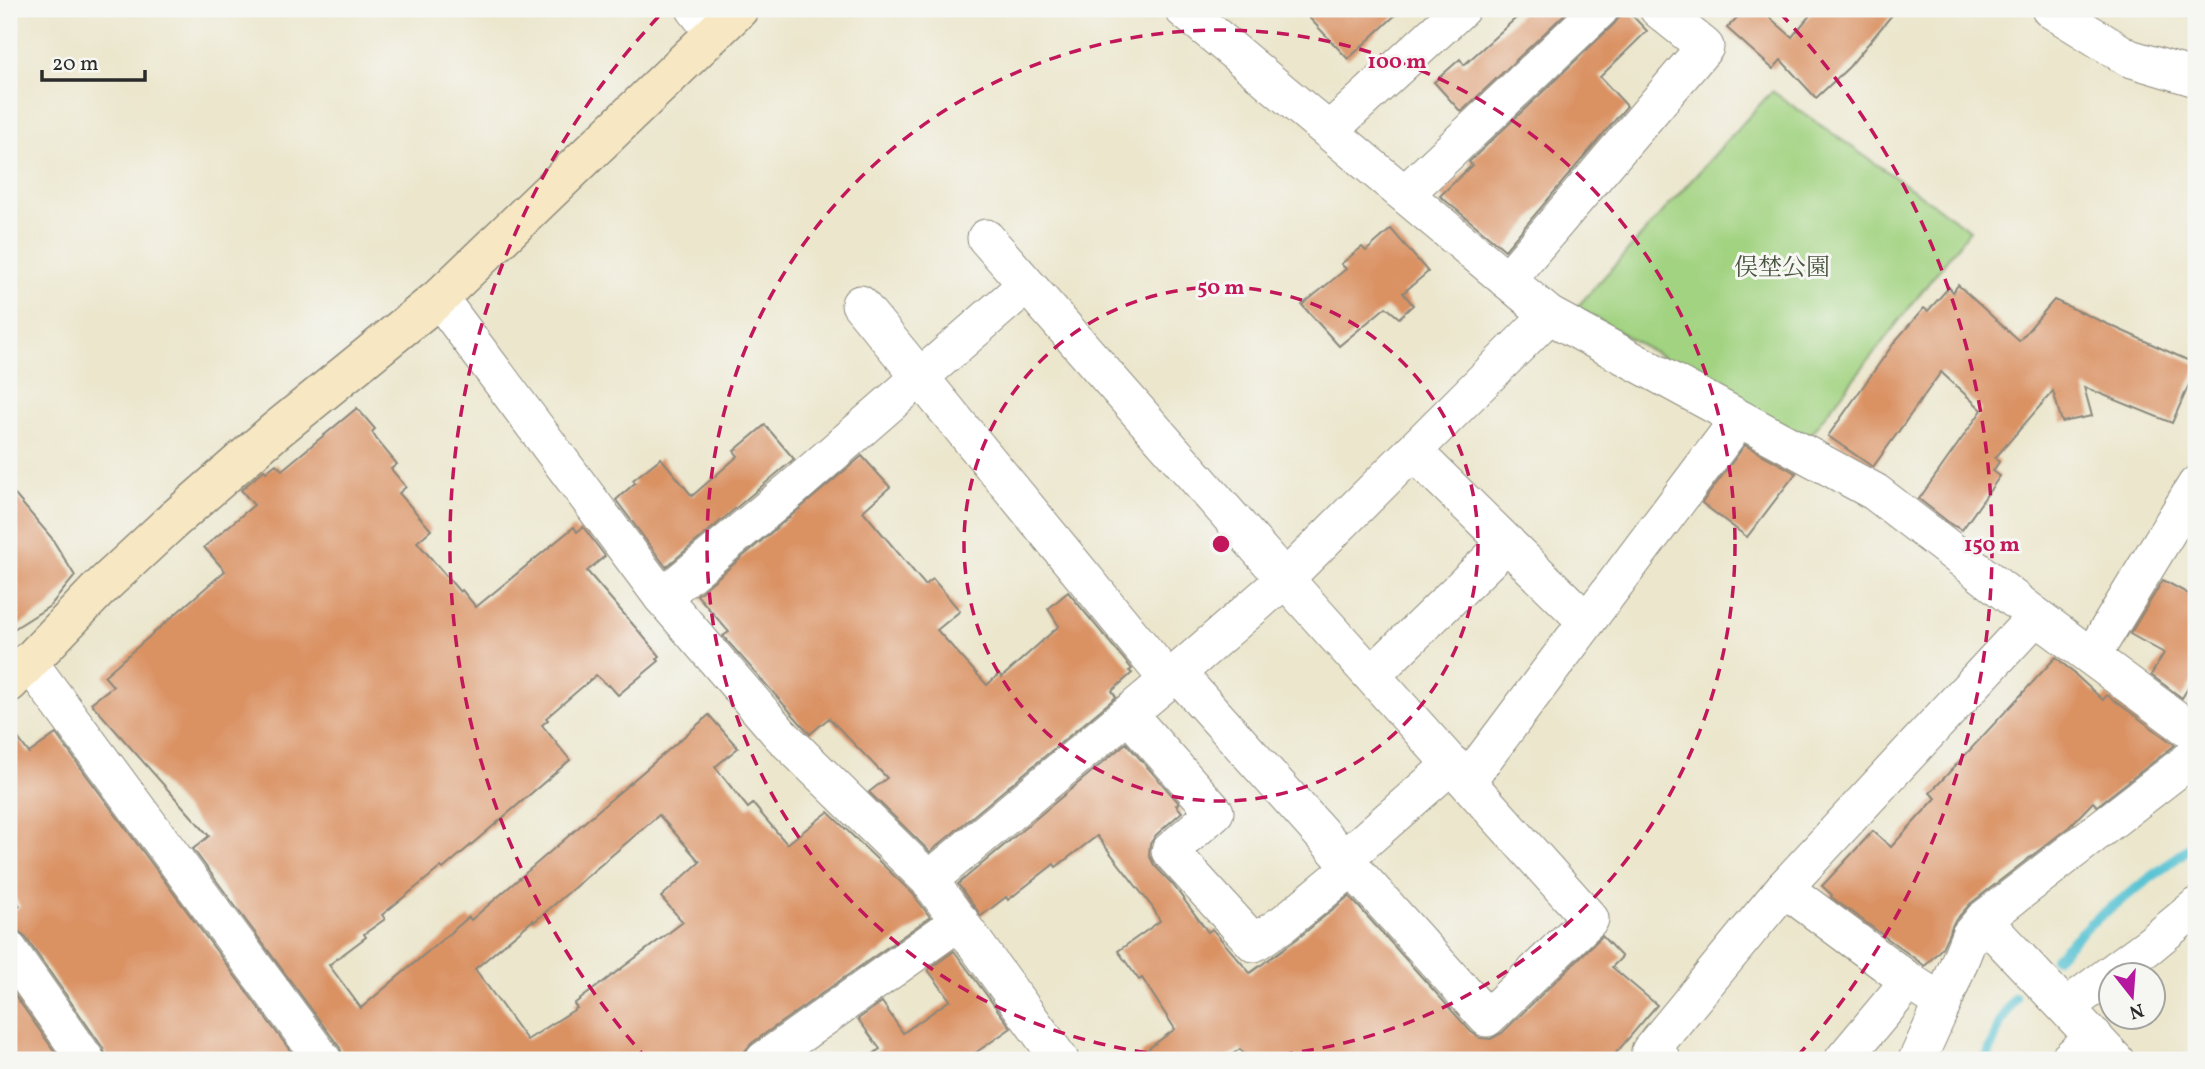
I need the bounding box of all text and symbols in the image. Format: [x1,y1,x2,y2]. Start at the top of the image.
scale bar [42,38,145,82]
text: 100 m [1367,48,1427,77]
text: 20 m [52,50,98,79]
park label: 俣埜公園 [1734,252,1830,286]
text: 50 m [1197,274,1245,303]
text: 150 m [1964,531,2020,560]
centre of rings [1209,532,1233,556]
north arrow [2096,960,2166,1030]
text: N [2126,996,2147,1025]

